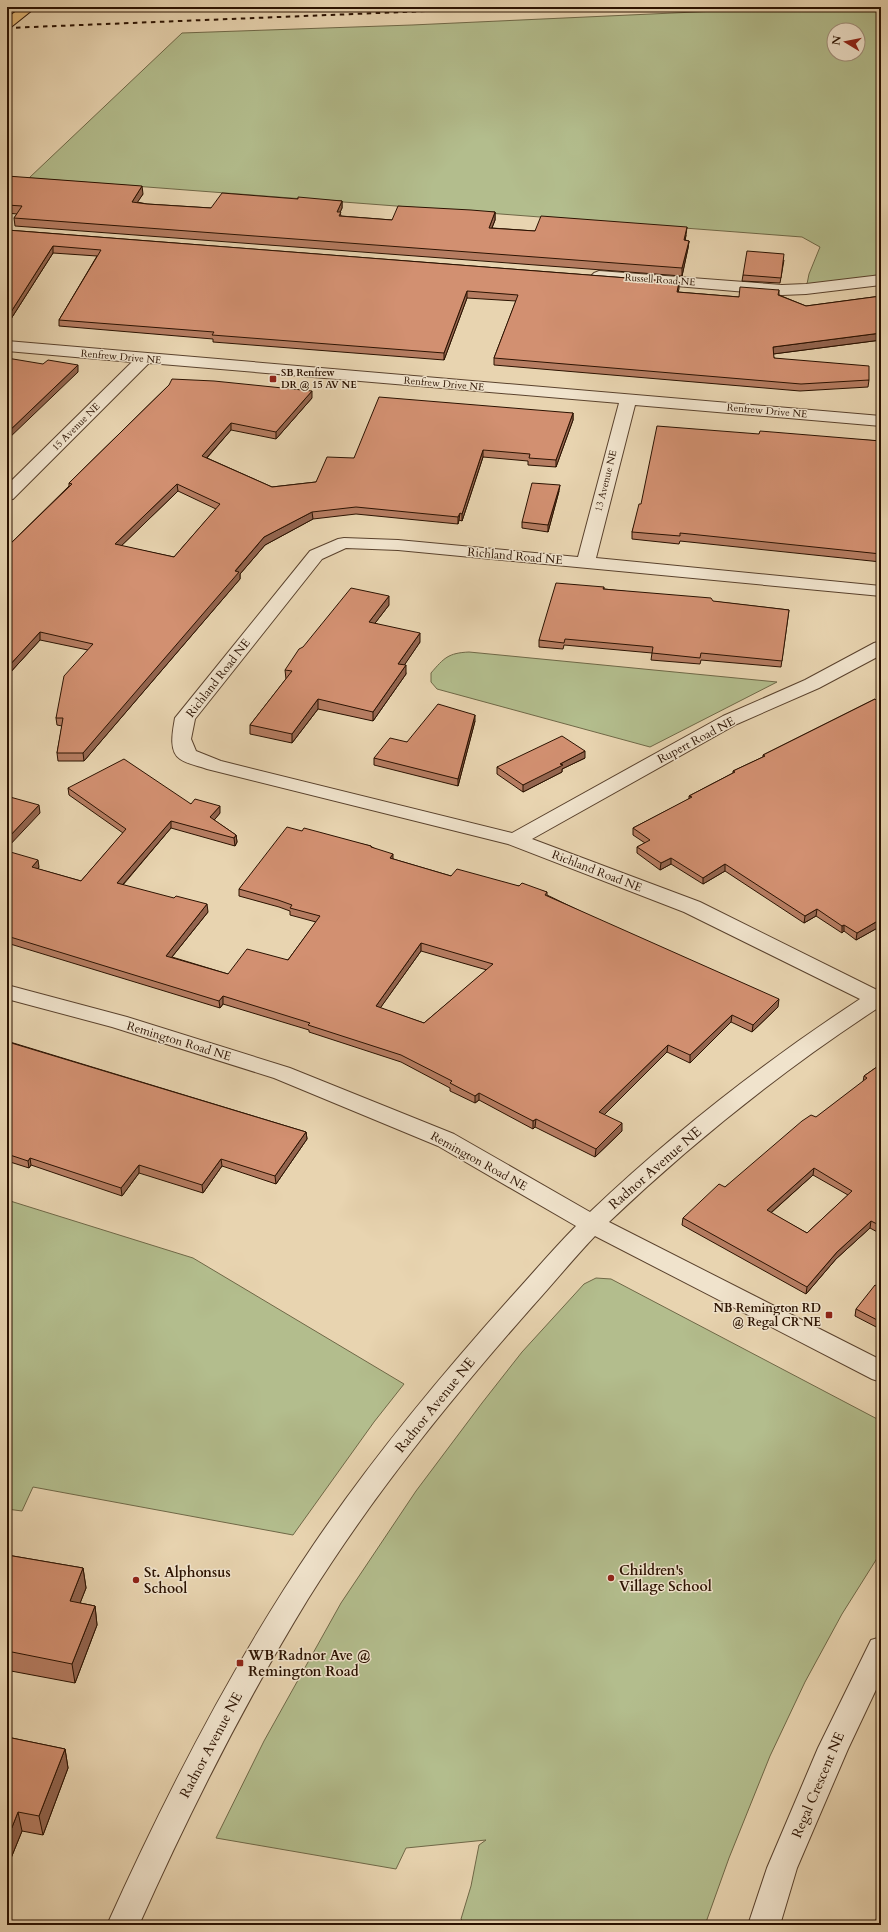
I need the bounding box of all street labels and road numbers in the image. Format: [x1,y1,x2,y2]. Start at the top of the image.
street label: Russell Road NE [624,271,696,289]
street label: Renfrew Drive NE [80,347,162,367]
street label: Renfrew Drive NE [403,374,485,394]
street label: 15 Avenue NE [49,400,103,454]
street label: Renfrew Drive NE [726,401,808,421]
street label: 13 Avenue NE [592,449,620,513]
street label: Richland Road NE [467,544,563,568]
street label: Richland Road NE [182,635,254,721]
street label: Rupert Road NE [655,713,737,767]
street label: Richland Road NE [549,846,645,896]
street label: Remington Road NE [125,1018,233,1064]
street label: Radnor Avenue NE [604,1122,706,1214]
street label: Remington Road NE [428,1128,530,1194]
street label: Radnor Avenue NE [391,1353,480,1457]
street label: Radnor Avenue NE [175,1688,247,1801]
street label: Regal Crescent NE [787,1729,849,1841]

